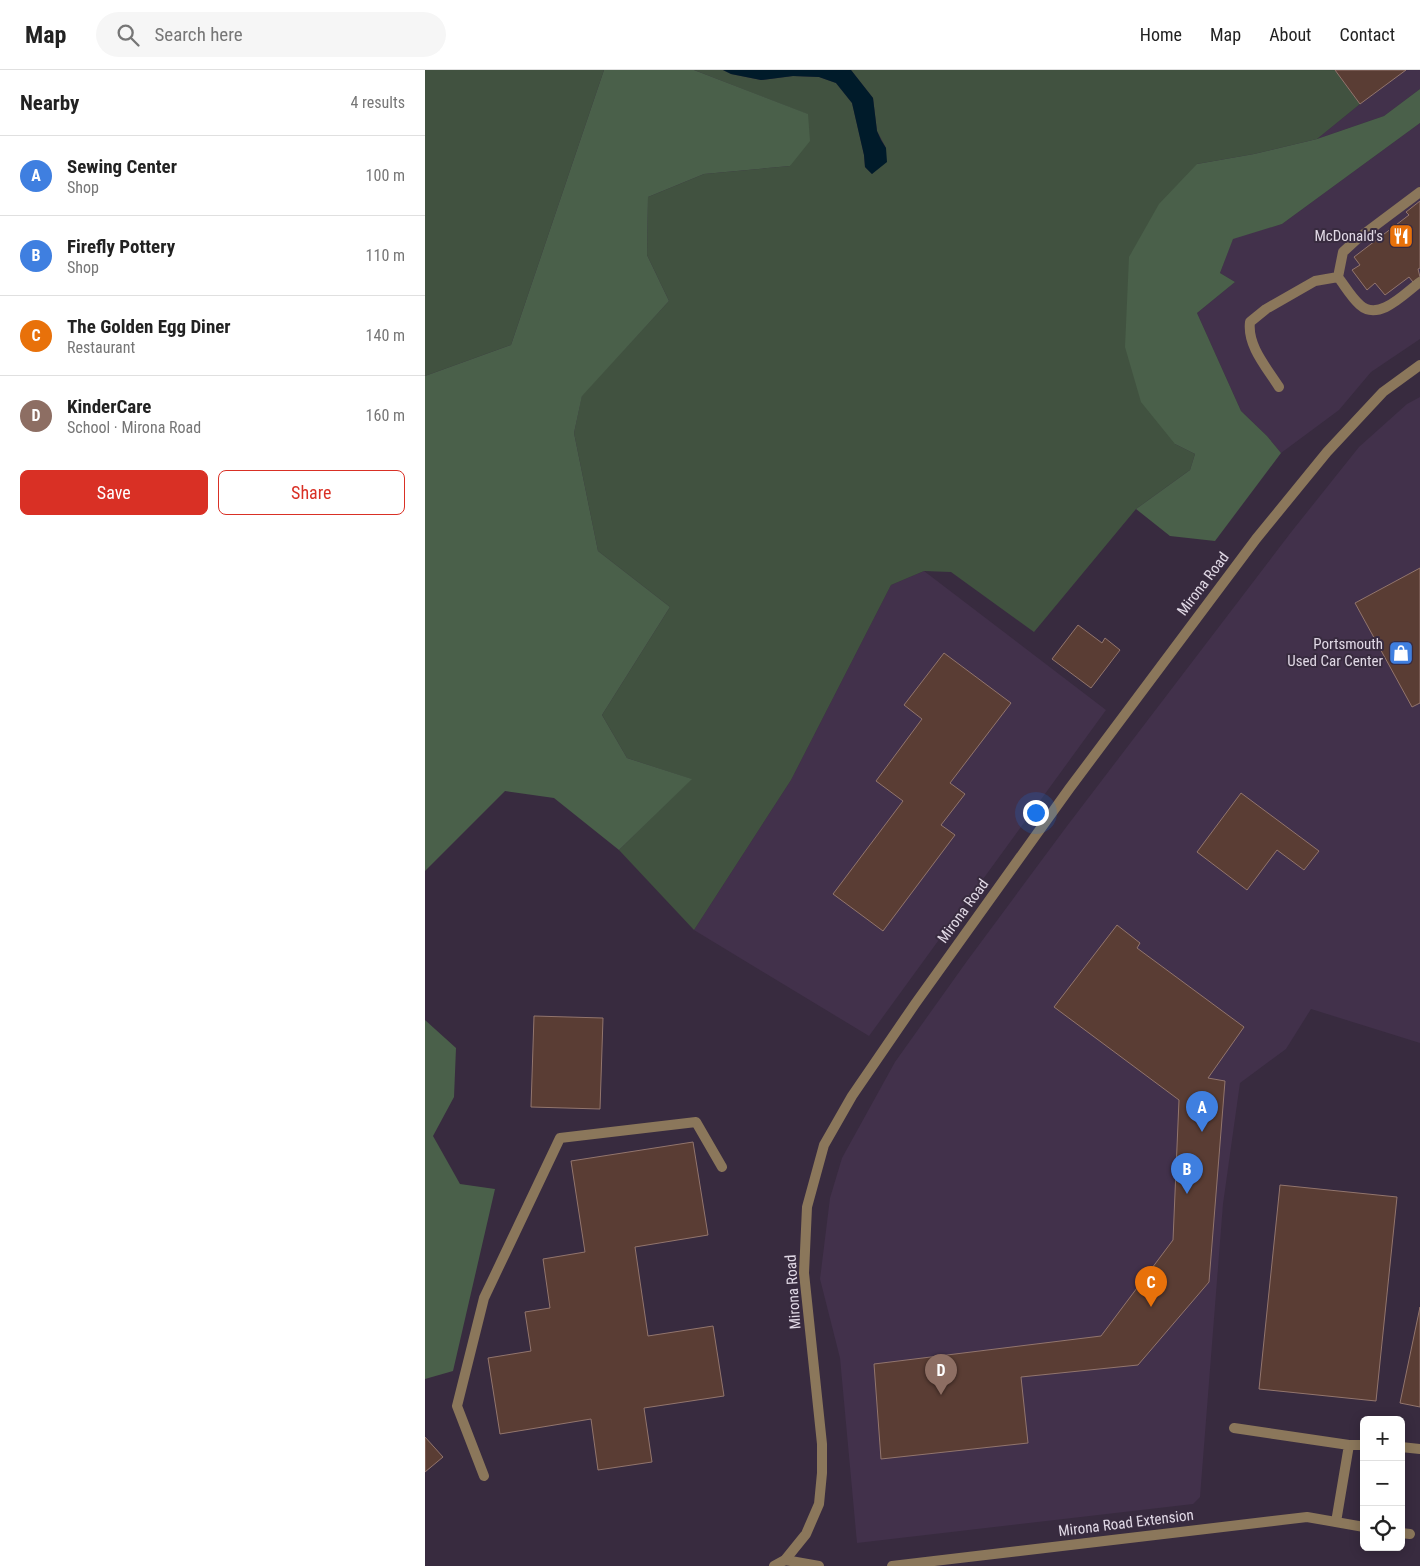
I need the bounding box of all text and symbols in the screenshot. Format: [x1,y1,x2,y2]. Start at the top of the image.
search box [96,12,446,57]
text: Map [25,21,66,49]
icon: search [114,21,142,49]
text: Search here [154,23,243,46]
text: Home [1140,24,1182,45]
text: Map [1210,24,1241,45]
text: About [1269,24,1311,45]
text: Contact [1339,24,1395,45]
text: Nearby [20,91,79,115]
text: 4 results [350,93,405,112]
text: Sewing Center [67,155,177,178]
text: A [31,166,41,185]
text: 100 m [366,166,405,185]
text: Shop [67,178,99,197]
restaurant icon: McDonald's [1388,223,1414,249]
place label: McDonald's [1314,227,1383,245]
text: Firefly Pottery [67,235,175,258]
text: B [32,246,40,265]
text: 110 m [366,246,405,265]
text: Shop [67,258,99,277]
text: The Golden Egg Diner [67,315,231,338]
text: C [31,326,41,345]
text: 140 m [366,326,405,345]
text: Restaurant [67,338,135,357]
text: KinderCare [67,395,151,418]
text: D [31,406,41,425]
text: 160 m [366,406,405,425]
text: School · Mirona Road [67,418,201,437]
button: Save [20,470,208,515]
button: Share [218,470,405,515]
street label: Mirona Road [1173,549,1233,619]
place label: Portsmouth Used Car Center [1287,635,1383,670]
shop icon: Portsmouth Used Car Center [1388,640,1414,666]
your location [1023,800,1049,826]
street label: Mirona Road [934,875,992,947]
pin: A [1186,1091,1218,1132]
pin: B [1171,1153,1203,1194]
street label: Mirona Road [781,1254,805,1330]
pin: C [1135,1266,1167,1307]
pin: D [925,1354,957,1395]
map controls [1360,1416,1405,1551]
button: + [1360,1416,1405,1461]
button: − [1360,1461,1405,1506]
street label: Mirona Road Extension [1057,1506,1195,1540]
button: locate [1360,1506,1405,1551]

